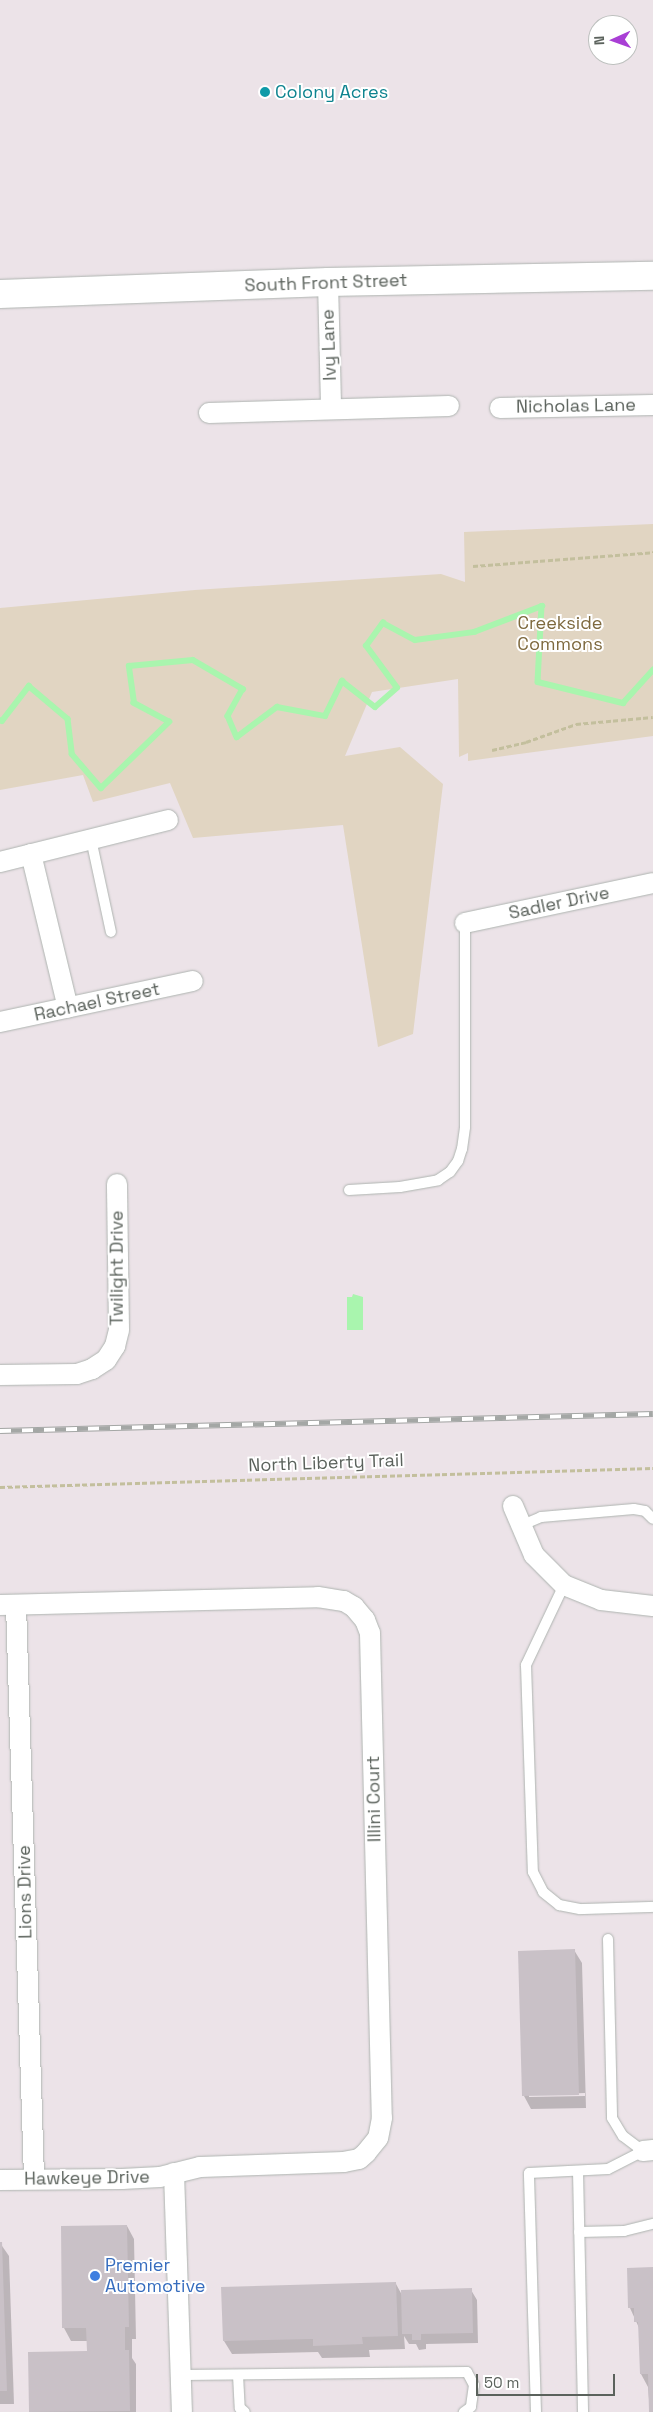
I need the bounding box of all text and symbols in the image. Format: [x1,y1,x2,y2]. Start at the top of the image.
north arrow [588,15,638,65]
text: N [590,35,608,46]
place label: Colony Acres [275,81,388,103]
marker: Colony Acres [259,86,271,98]
street label: South Front Street [244,269,408,297]
street label: Ivy Lane [317,309,341,381]
street label: Nicholas Lane [516,394,636,418]
park label: Creekside Commons [517,613,603,656]
street label: Sadler Drive [507,882,611,924]
street label: Rachael Street [32,978,162,1026]
street label: Twilight Drive [106,1210,128,1326]
street label: North Liberty Trail [248,1449,404,1477]
street label: Illini Court [362,1756,386,1842]
street label: Lions Drive [13,1845,37,1939]
street label: Hawkeye Drive [24,2166,150,2190]
place label: Premier Automotive [105,2255,205,2298]
marker: Premier Automotive [89,2270,101,2282]
scale bar [478,2364,617,2396]
text: 50 m [484,2373,519,2392]

